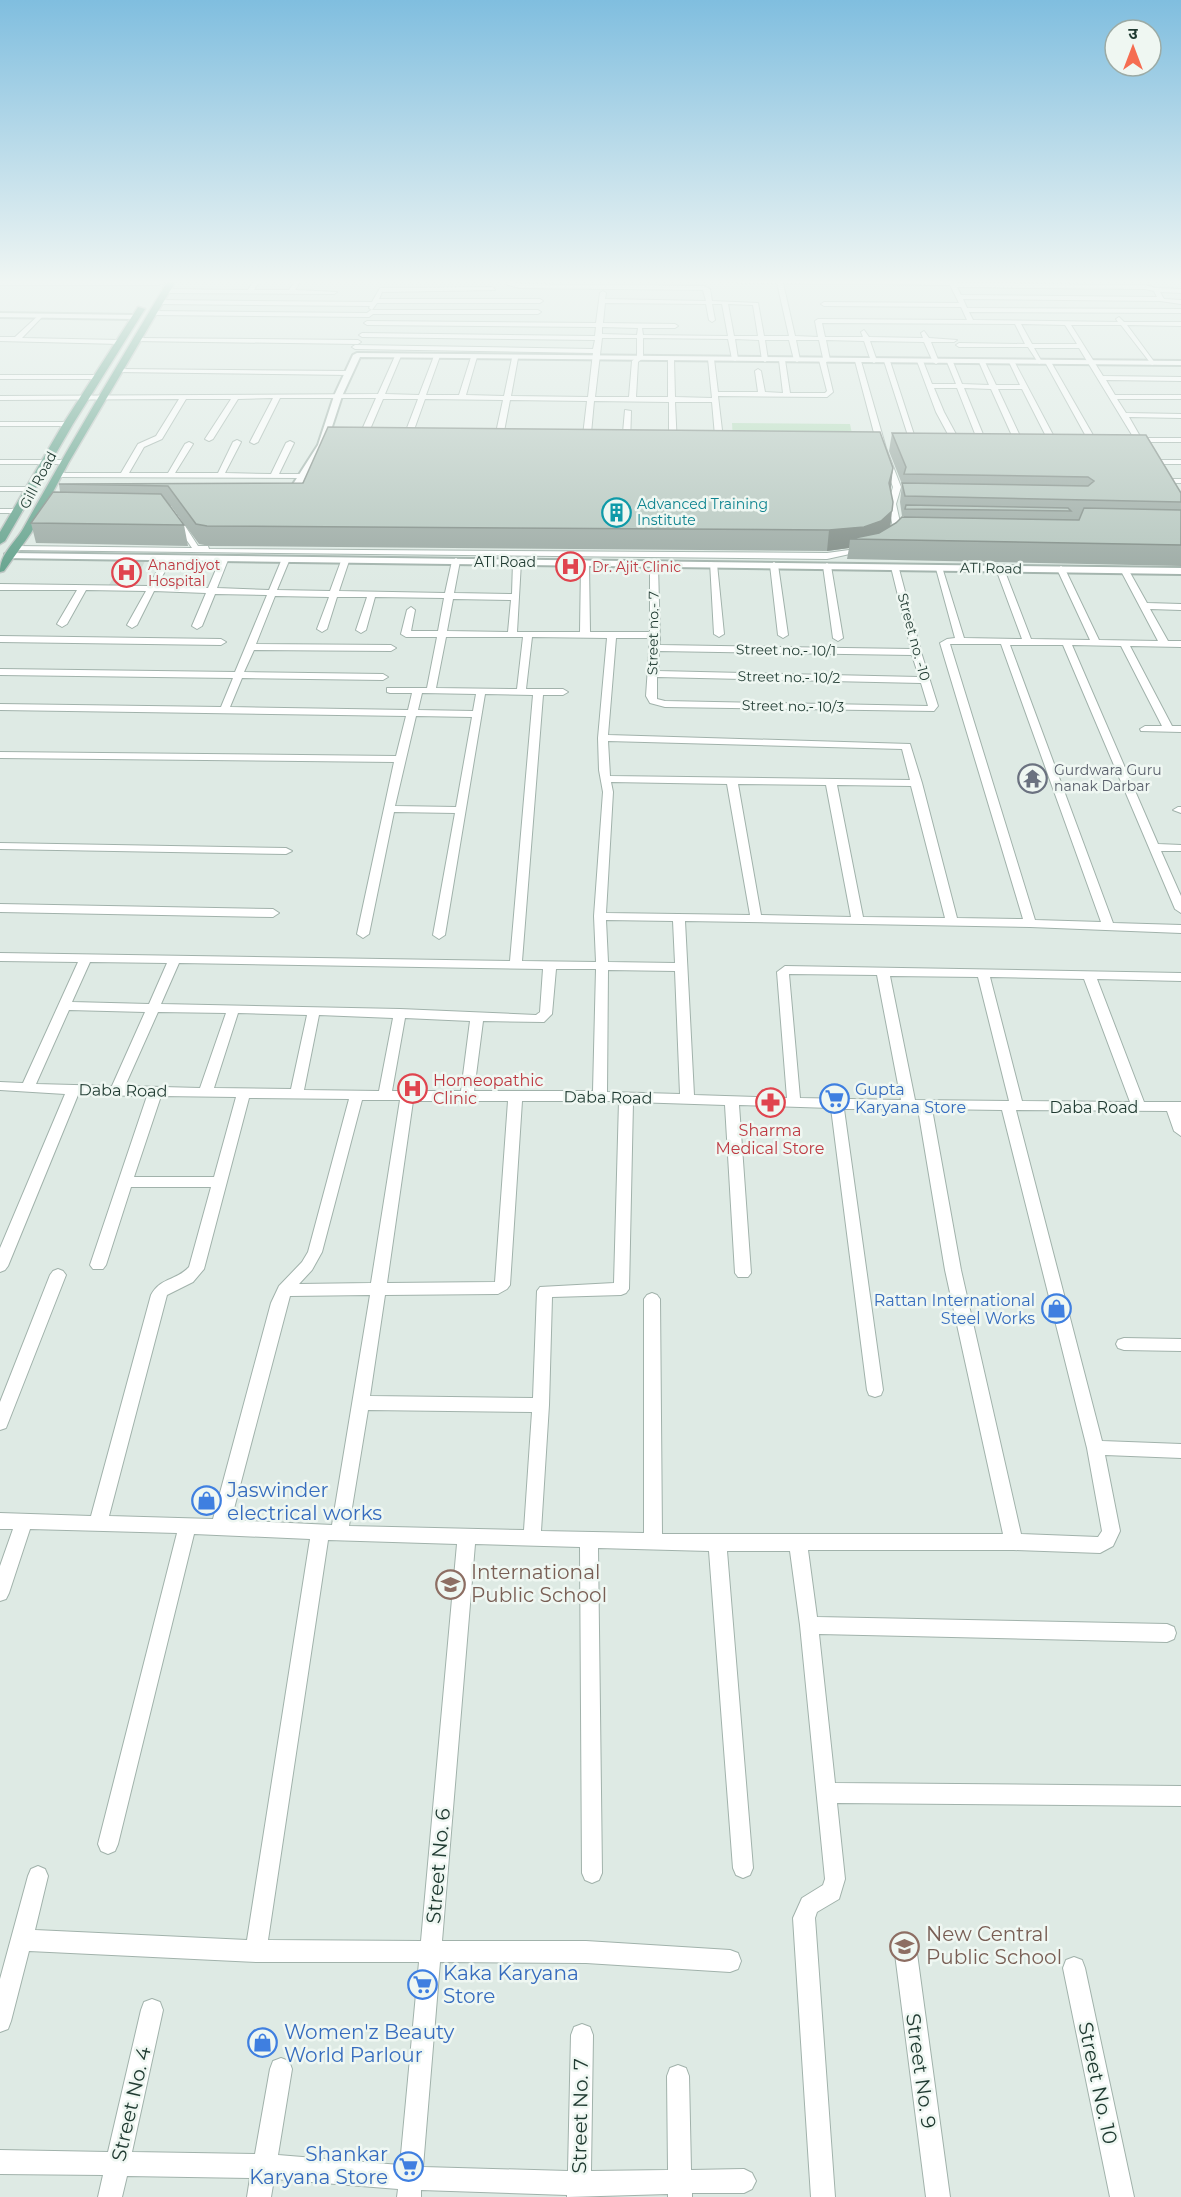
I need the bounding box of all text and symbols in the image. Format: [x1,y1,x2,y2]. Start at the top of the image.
north arrow [1103,18,1163,78]
text: उ [1128,24,1138,43]
street label: Gill Road [15,448,61,512]
place label: Advanced Training Institute [637,495,768,529]
building icon: Advanced Training Institute [600,496,632,528]
hospital icon: Dr. Ajit Clinic [555,551,587,583]
street label: ATI Road [474,553,536,571]
place label: Anandjyot Hospital [148,556,221,590]
hospital icon: Anandjyot Hospital [111,557,143,589]
place label: Dr. Ajit Clinic [592,558,681,576]
street label: ATI Road [960,558,1022,578]
street label: Street no.- 7 [643,591,663,675]
street label: Street no. -10 [894,591,934,683]
street label: Street no.- 10/1 [736,640,836,660]
street label: Street no.- 10/2 [738,667,841,687]
street label: Street no.- 10/3 [742,696,845,716]
place label: Gurdwara Guru nanak Darbar [1054,761,1162,795]
temple icon: Gurdwara Guru nanak Darbar [1017,762,1049,794]
place label: Homeopathic Clinic [433,1071,544,1108]
hospital icon: Homeopathic Clinic [396,1073,428,1105]
street label: Daba Road [78,1080,168,1101]
place label: Gupta Karyana Store [855,1080,966,1117]
supermarket icon: Gupta Karyana Store [818,1082,850,1114]
pharmacy icon: Sharma Medical Store [754,1086,786,1118]
street label: Daba Road [563,1087,653,1108]
street label: Daba Road [1050,1098,1138,1117]
place label: Sharma Medical Store [716,1121,824,1158]
place label: Rattan International Steel Works [874,1291,1035,1328]
shop icon: Rattan International Steel Works [1040,1293,1072,1325]
place label: Jaswinder electrical works [226,1478,382,1525]
shop icon: Jaswinder electrical works [190,1485,222,1517]
place label: International Public School [471,1560,607,1607]
school or university icon: International Public School [434,1568,466,1600]
street label: Street No. 6 [421,1807,455,1925]
place label: New Central Public School [926,1922,1062,1969]
school or university icon: New Central Public School [889,1930,921,1962]
place label: Kaka Karyana Store [443,1961,579,2008]
supermarket icon: Kaka Karyana Store [406,1969,438,2001]
street label: Street No. 9 [901,2012,941,2130]
place label: Women'z Beauty World Parlour [284,2020,454,2067]
street label: Street No. 10 [1073,2020,1123,2146]
shop icon: Women'z Beauty World Parlour [247,2027,279,2059]
street label: Street No. 4 [106,2044,156,2164]
street label: Street No. 7 [567,2058,593,2174]
place label: Shankar Karyana Store [249,2142,388,2189]
supermarket icon: Shankar Karyana Store [393,2150,425,2182]

